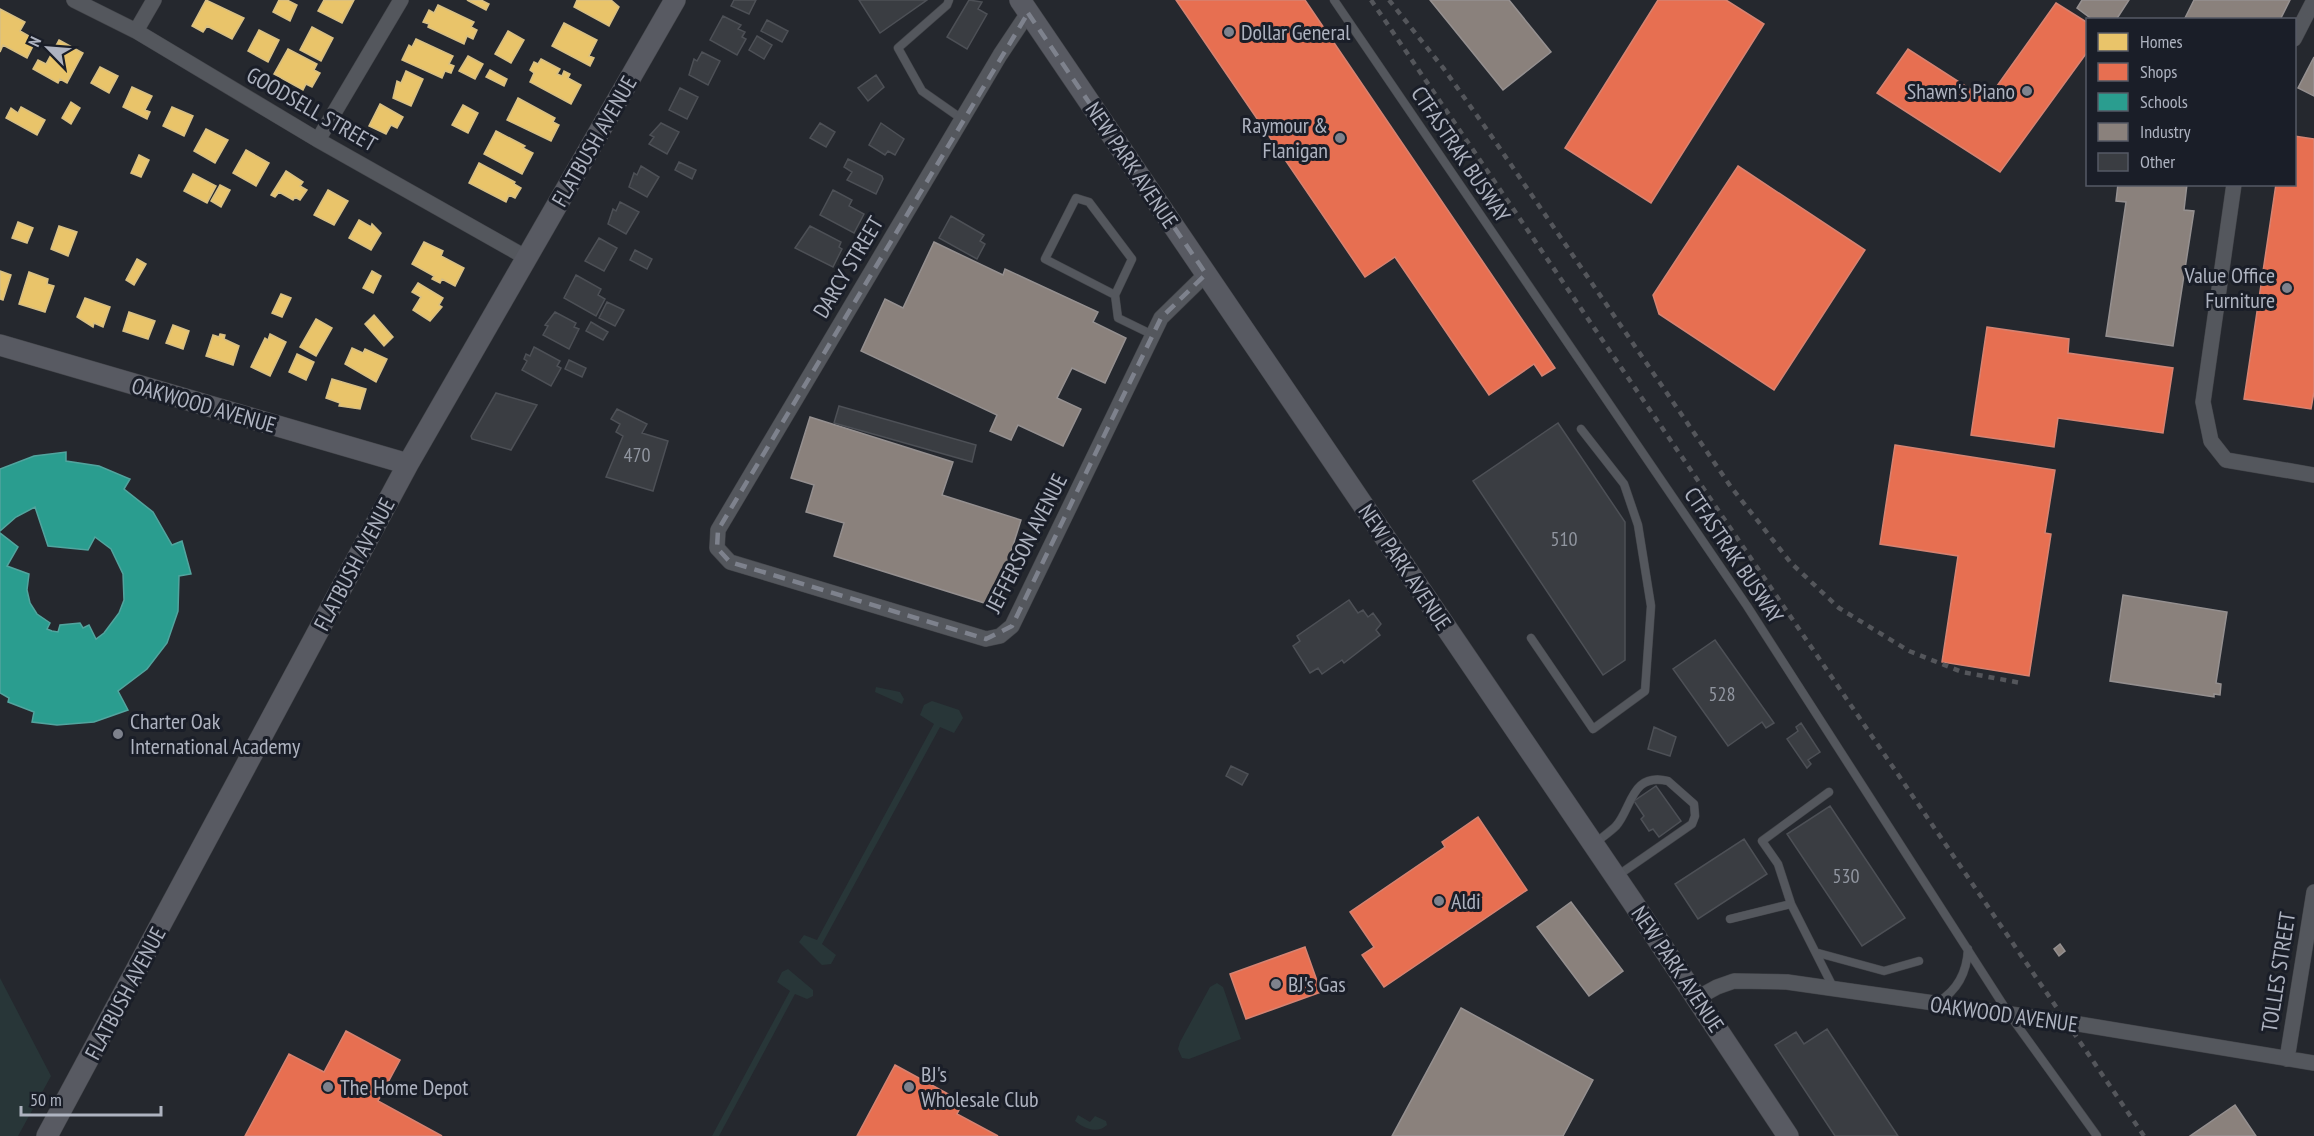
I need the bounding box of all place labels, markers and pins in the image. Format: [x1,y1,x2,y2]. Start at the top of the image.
place label: Dollar General [1241,18,1351,46]
marker: Dollar General [1222,25,1236,39]
place label: Shawn's Piano [1907,77,2015,105]
marker: Shawn's Piano [2020,84,2034,98]
place label: Raymour & Flanigan [1242,111,1328,164]
marker: Raymour & Flanigan [1333,131,1347,145]
place label: Value Office Furniture [2184,261,2275,314]
marker: Value Office Furniture [2280,281,2294,295]
place label: Charter Oak International Academy [130,707,301,760]
marker: Charter Oak International Academy [111,727,125,741]
place label: Aldi [1451,887,1481,915]
marker: Aldi [1432,894,1446,908]
place label: BJ's Gas [1288,970,1346,998]
marker: BJ's Gas [1269,977,1283,991]
place label: BJ's Wholesale Club [921,1060,1039,1113]
place label: The Home Depot [340,1073,468,1101]
marker: The Home Depot [321,1080,335,1094]
marker: BJ's Wholesale Club [902,1080,916,1094]

